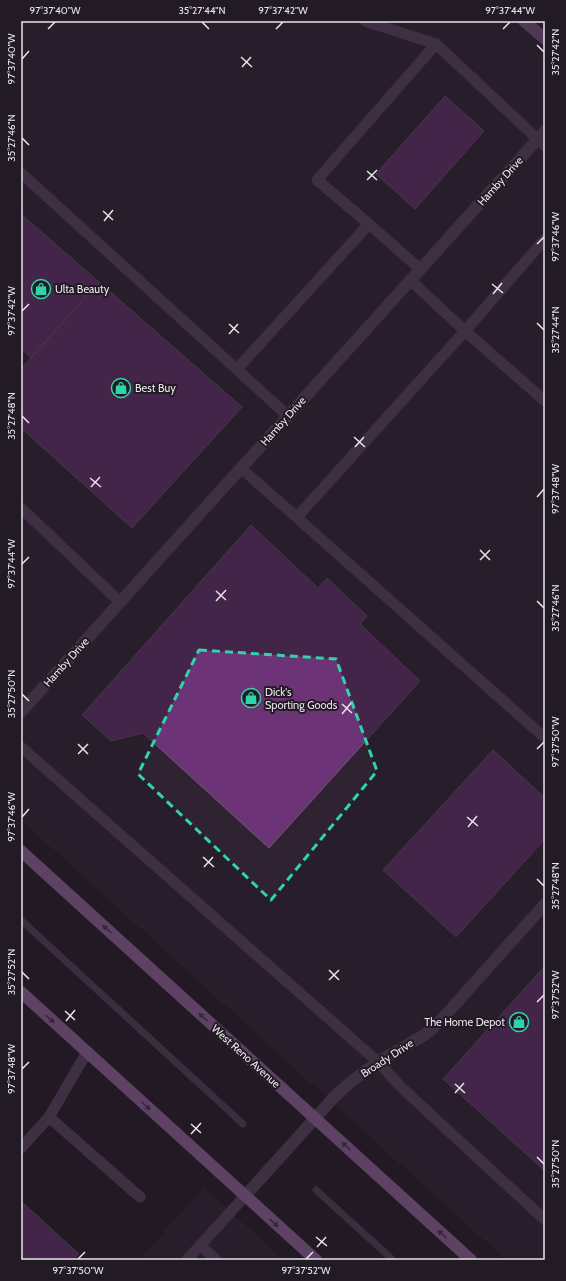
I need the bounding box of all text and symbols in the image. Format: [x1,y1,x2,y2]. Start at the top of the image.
text: 97°37'40"W [29,4,81,17]
text: 35°27'44"N [178,4,226,17]
text: 97°37'42"W [258,4,308,17]
text: 97°37'44"W [485,4,535,17]
text: 35°27'42"N [549,29,562,75]
text: 97°37'40"W [5,33,18,85]
text: 35°27'46"N [5,114,18,162]
street label: Hamby Drive [474,153,526,208]
text: 97°37'46"W [549,212,562,262]
shop icon: Ulta Beauty [30,278,52,300]
place label: Ulta Beauty [55,282,110,296]
text: 97°37'42"W [5,286,18,336]
text: 35°27'44"N [549,306,562,354]
shop icon: Best Buy [110,377,132,399]
place label: Best Buy [135,381,176,395]
text: 35°27'48"N [5,392,18,440]
street label: Hamby Drive [257,393,309,448]
text: 97°37'48"W [549,463,562,514]
text: 97°37'44"W [5,539,18,589]
text: 35°27'46"N [549,584,562,632]
street label: Hamby Drive [40,634,92,689]
text: 35°27'50"N [5,670,18,718]
place label: Dick's Sporting Goods [265,685,338,712]
shop icon: Dick's Sporting Goods [240,687,262,709]
text: 97°37'50"W [549,716,562,767]
text: 97°37'46"W [5,792,18,842]
text: 35°27'48"N [549,862,562,910]
one-way arrow [102,925,112,934]
text: 35°27'52"N [5,949,18,995]
text: 97°37'52"W [549,970,562,1020]
shop icon: The Home Depot [508,1011,530,1033]
one-way arrow [198,1012,208,1022]
one-way arrow [45,1014,55,1023]
place label: The Home Depot [424,1015,505,1029]
street label: West Reno Avenue [209,1021,284,1091]
street label: Broady Drive [358,1036,416,1080]
text: 97°37'48"W [5,1043,18,1094]
one-way arrow [141,1101,151,1111]
text: 35°27'50"N [549,1140,562,1188]
one-way arrow [341,1142,351,1151]
one-way arrow [269,1218,279,1227]
one-way arrow [437,1229,447,1239]
text: 97°37'50"W [53,1264,104,1277]
text: 97°37'52"W [281,1264,331,1277]

